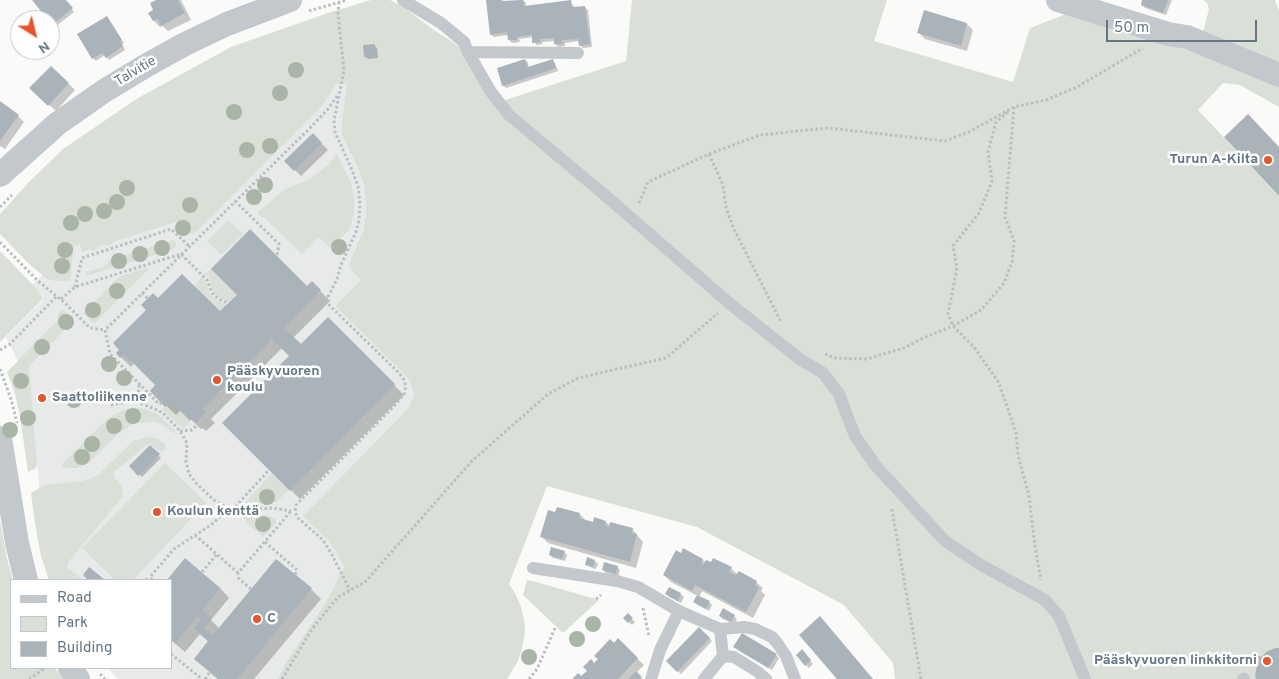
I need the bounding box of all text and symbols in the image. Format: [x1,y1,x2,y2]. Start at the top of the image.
north arrow [10,10,60,60]
scale bar [1109,10,1260,42]
text: 50 m [1114,19,1149,38]
text: N [34,37,53,57]
street label: Talvitie [112,53,160,91]
place label: Turun A-Kilta [1170,152,1258,168]
marker: Turun A-Kilta [1262,154,1274,166]
place label: Pääskyvuoren koulu [227,364,319,397]
marker: Pääskyvuoren koulu [211,374,223,386]
place label: Saattoliikenne [52,390,147,406]
marker: Saattoliikenne [36,392,48,404]
place label: Koulun kenttä [167,504,259,520]
marker: Koulun kenttä [151,506,163,518]
legend [10,579,172,669]
text: Road [57,589,92,608]
place label: C [267,611,276,627]
marker: C [251,613,263,625]
text: Park [57,614,88,633]
text: Building [57,639,112,658]
place label: Pääskyvuoren linkkitorni [1094,653,1257,669]
marker: Pääskyvuoren linkkitorni [1261,655,1273,667]

